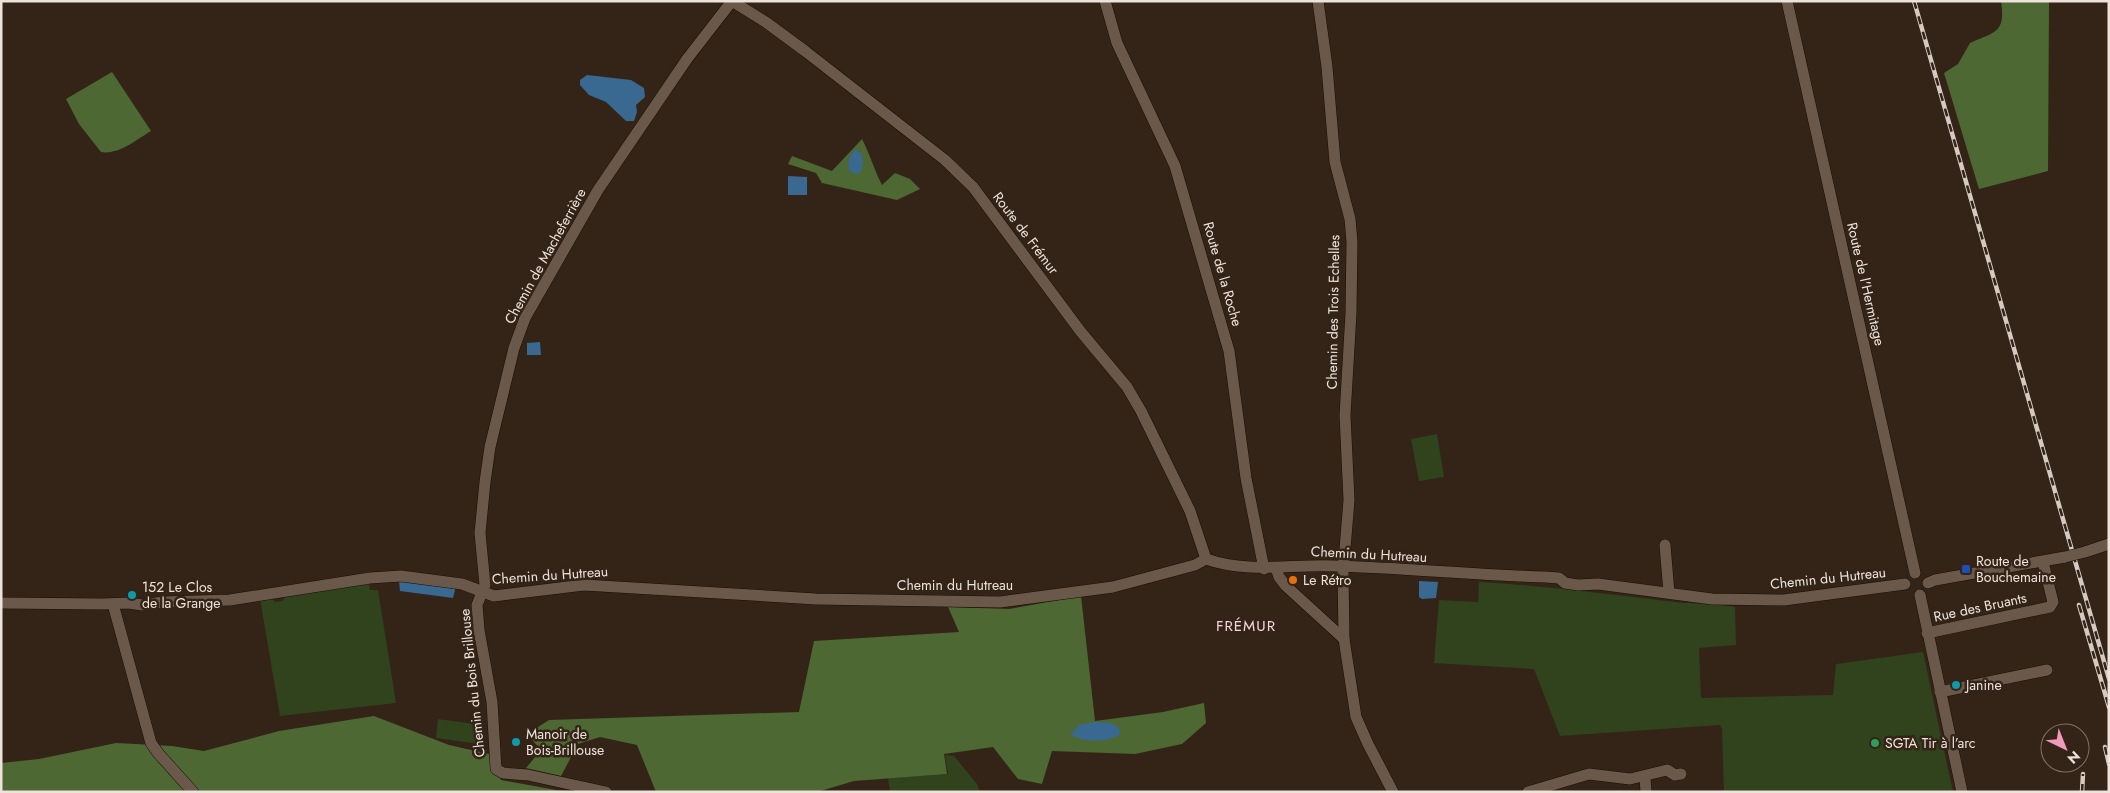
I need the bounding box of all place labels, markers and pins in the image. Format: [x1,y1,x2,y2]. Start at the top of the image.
place label: Route de Bouchemaine [1976,551,2056,587]
marker: Route de Bouchemaine [1960,563,1972,575]
place label: Le Rétro [1303,570,1352,590]
marker: Le Rétro [1287,574,1299,586]
place label: 152 Le Clos de la Grange [142,577,220,613]
marker: 152 Le Clos de la Grange [126,589,138,601]
place label: Janine [1964,675,2002,695]
marker: Janine [1950,679,1962,691]
place label: Manoir de Bois-Brillouse [526,724,604,760]
place label: SGTA Tir à l’arc [1885,733,1975,753]
marker: Manoir de Bois-Brillouse [510,736,522,748]
marker: SGTA Tir à l’arc [1869,737,1881,749]

